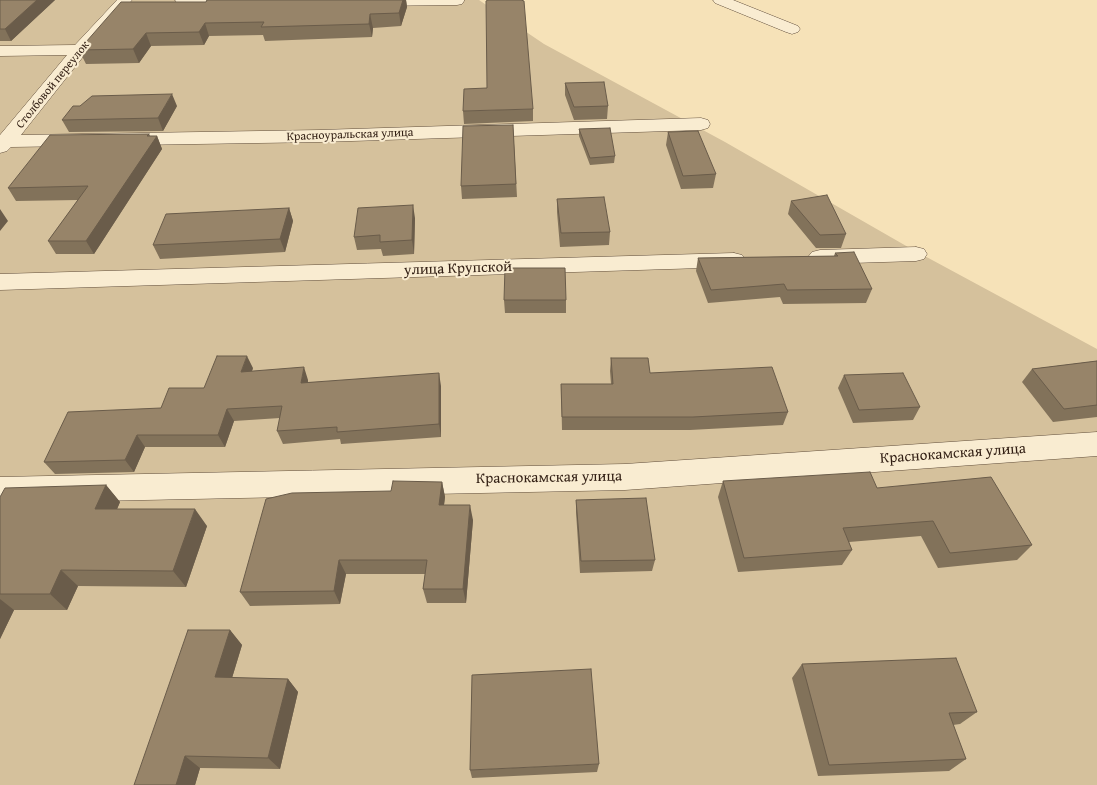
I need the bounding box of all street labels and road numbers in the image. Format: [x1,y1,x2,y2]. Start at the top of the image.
street label: Столбовой переулок [13,38,93,132]
street label: Красноуральская улица [286,126,414,144]
street label: улица Крупской [404,258,512,280]
street label: Краснокамская улица [879,440,1027,468]
street label: Краснокамская улица [476,468,622,488]

